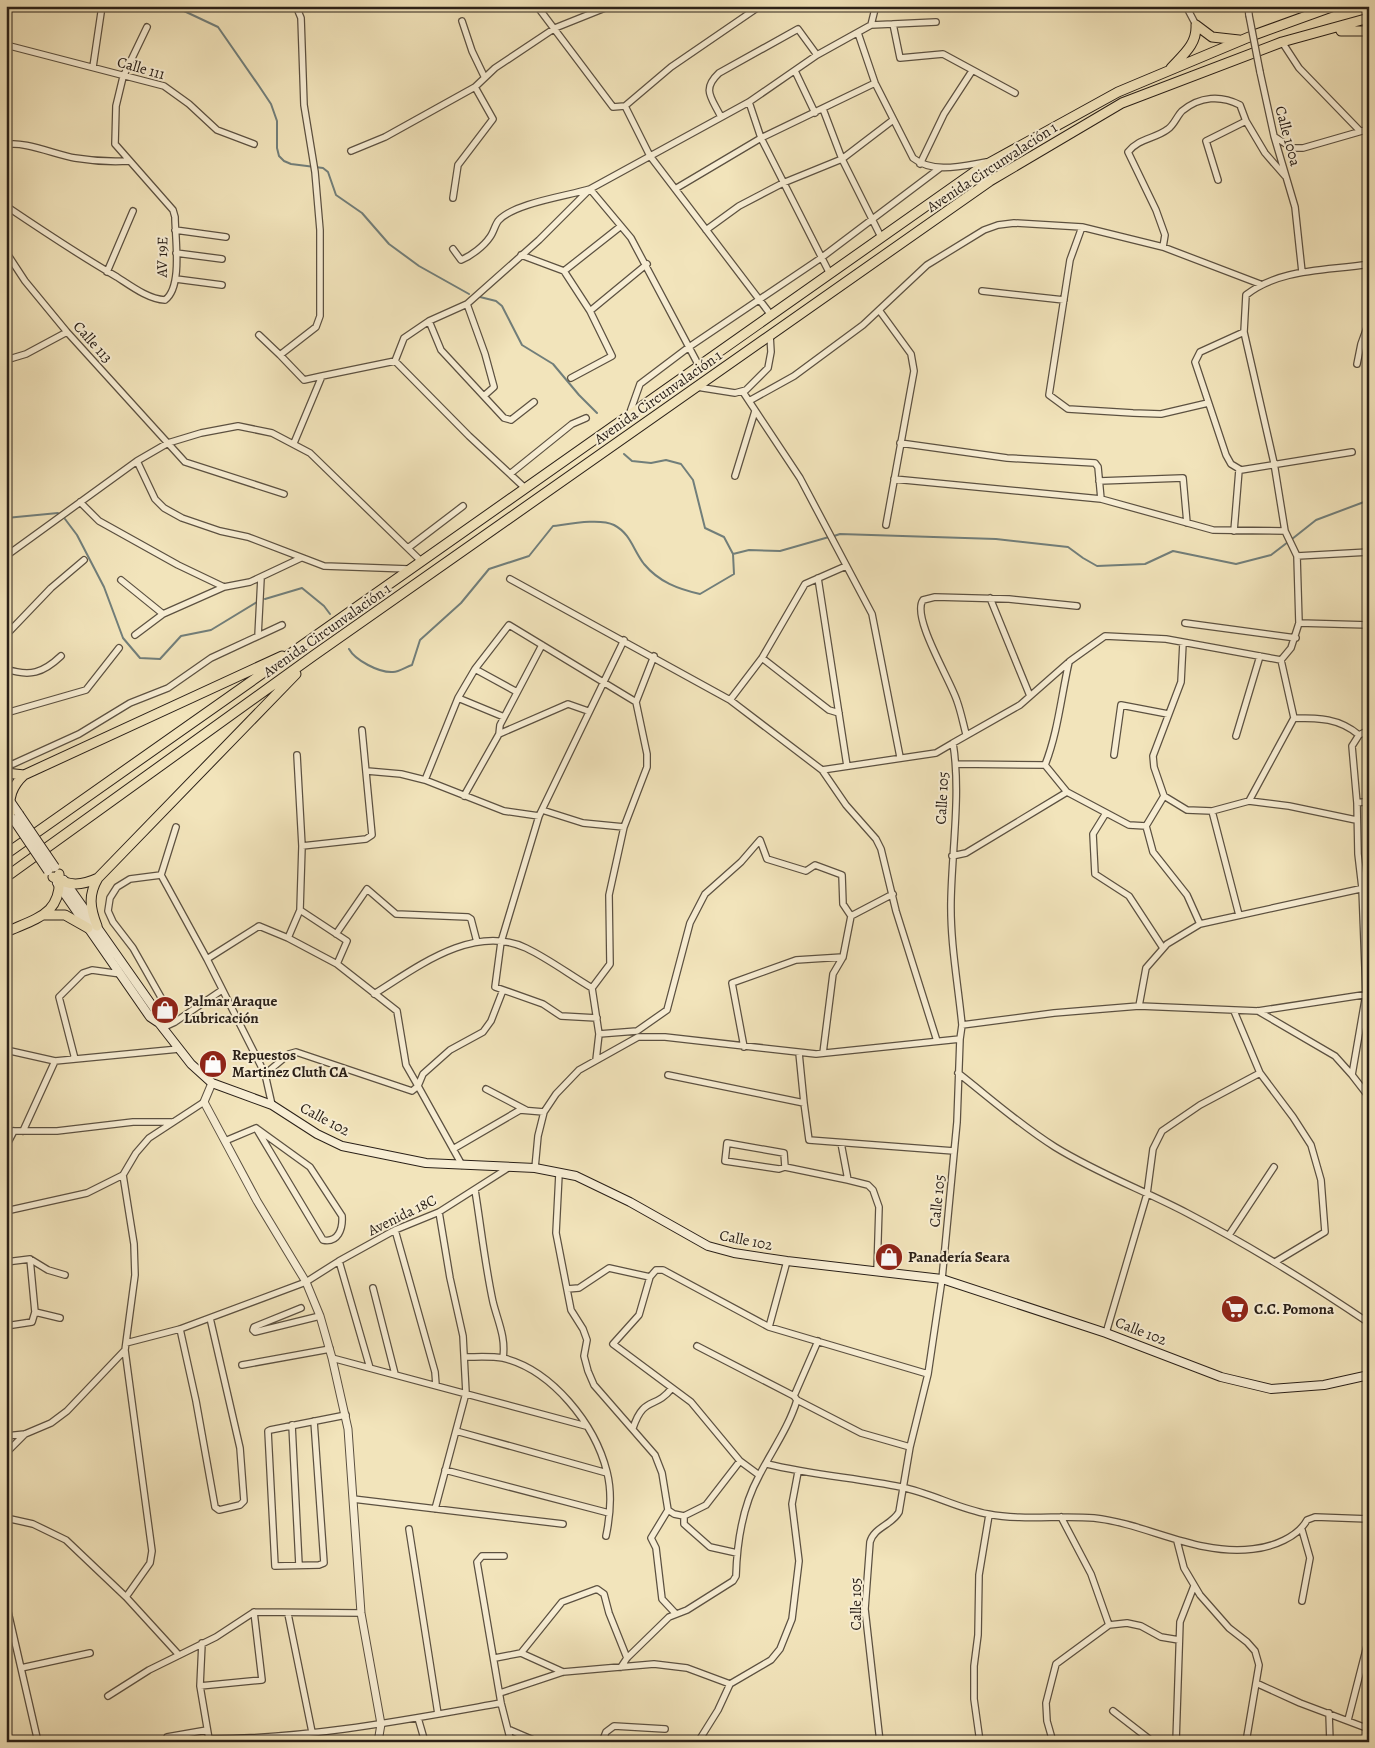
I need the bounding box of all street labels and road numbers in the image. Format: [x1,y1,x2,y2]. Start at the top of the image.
street label: Calle 111 [115,52,167,84]
street label: Calle 100a [1270,104,1306,168]
street label: Avenida Circunvalación 1 [922,117,1061,217]
street label: AV 19E [152,236,172,279]
street label: Calle 113 [69,317,117,367]
street label: Avenida Circunvalación 1 [589,345,726,449]
street label: Avenida Circunvalación 1 [258,578,395,682]
street label: Calle 105 [931,771,953,825]
street label: Calle 102 [297,1098,353,1140]
street label: Calle 105 [924,1174,950,1228]
street label: Avenida 18C [364,1190,440,1241]
street label: Calle 102 [718,1225,774,1255]
street label: Calle 102 [1112,1312,1170,1350]
street label: Calle 105 [846,1578,866,1630]

